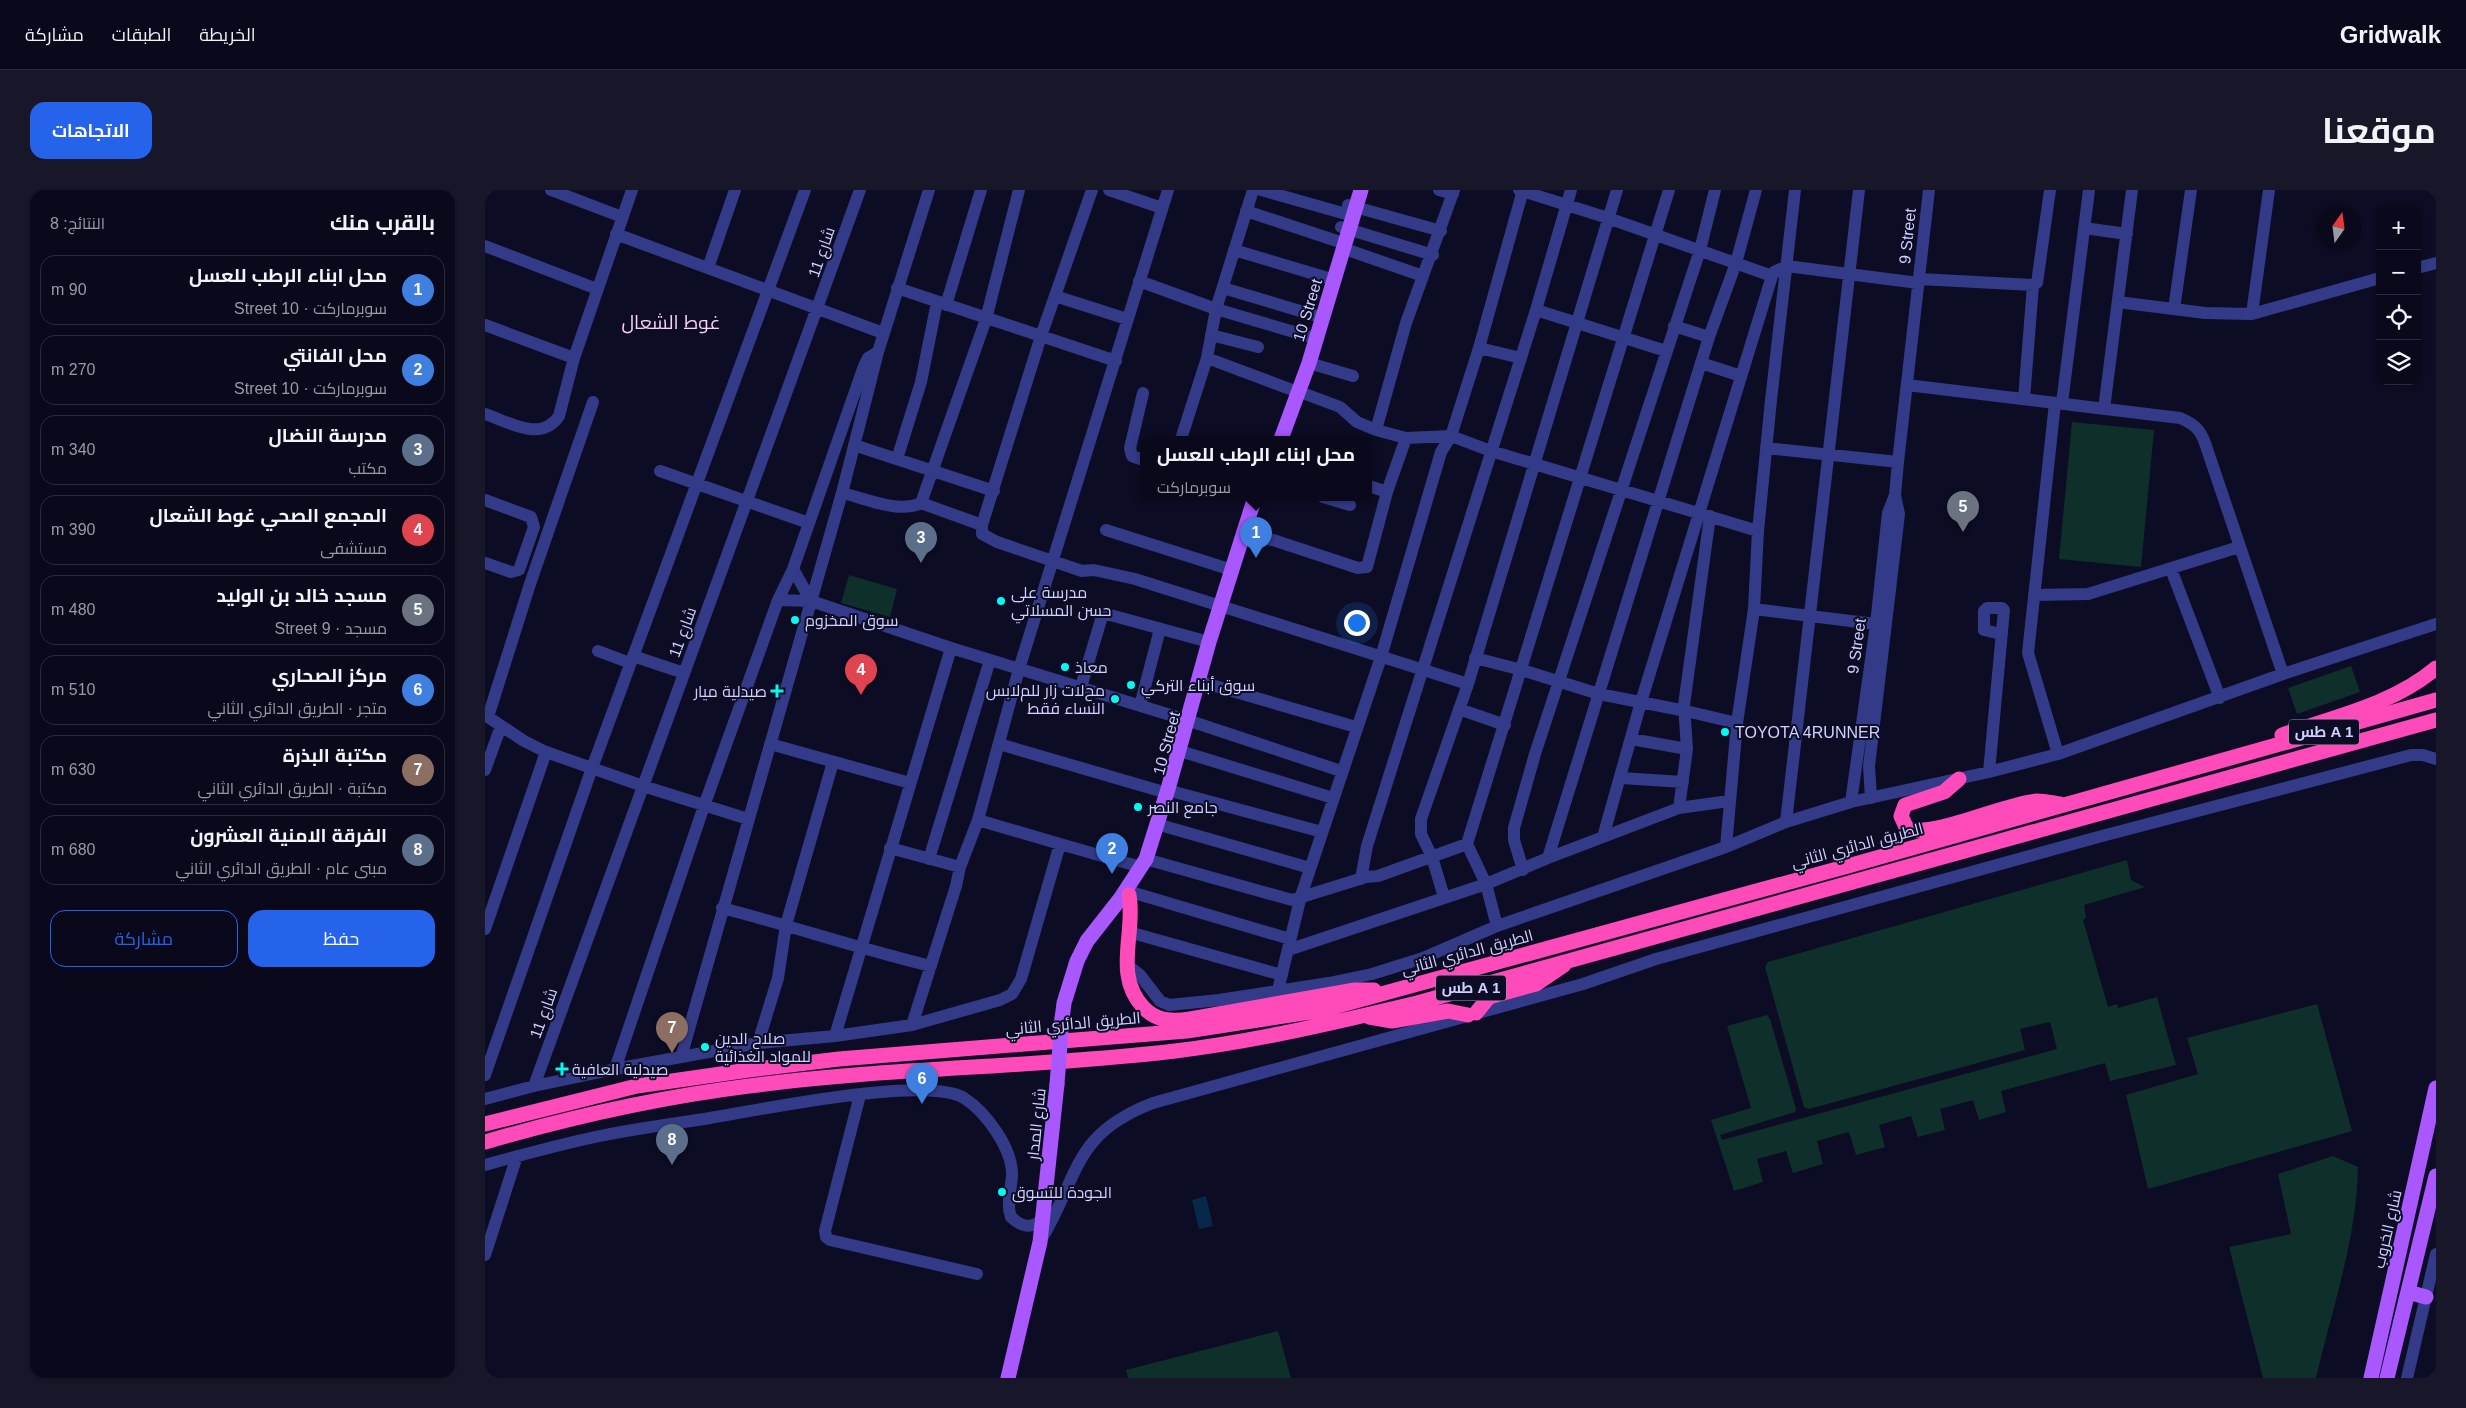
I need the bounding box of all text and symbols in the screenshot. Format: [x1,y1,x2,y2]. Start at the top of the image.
text: Gridwalk [2340,21,2441,48]
text: مشاركة [25,25,84,45]
text: الطبقات [112,25,171,45]
text: الخريطة [199,25,256,45]
button: الاتجاهات [30,102,152,159]
text: موقعنا [2322,111,2436,150]
north arrow [2316,205,2361,250]
map controls [2376,205,2421,385]
button: + [2376,205,2421,250]
street label: 9 Street [1896,207,1919,265]
text: بالقرب منك [330,211,435,234]
text: النتائج: 8 [50,215,105,232]
street label: شارع 11 [805,225,841,281]
button: − [2376,250,2421,295]
text: محل ابناء الرطب للعسل [189,265,387,286]
street label: 10 Street [1290,276,1325,344]
text: 90 m [51,281,87,298]
text: 1 [414,281,422,298]
button: locate [2376,295,2421,340]
text: سوبرماركت · 10 Street [234,300,387,317]
district label: غوط الشعال [621,312,721,334]
button: layers [2376,340,2421,385]
text: محل الفانتي [283,345,387,366]
text: 270 m [51,361,95,378]
text: 2 [414,361,422,378]
text: سوبرماركت · 10 Street [234,380,387,397]
text: مدرسة النضال [269,425,387,446]
popup [1140,436,1372,501]
text: 340 m [51,441,95,458]
text: 3 [414,441,422,458]
text: محل ابناء الرطب للعسل [1157,444,1355,465]
text: مكتب [348,460,387,477]
text: سوبرماركت [1157,479,1231,496]
pin: 5 [1947,491,1979,532]
text: المجمع الصحي غوط الشعال [150,505,387,526]
pin: 1 [1240,517,1272,558]
text: 390 m [51,521,95,538]
text: 4 [414,521,422,538]
pin: 3 [905,522,937,563]
text: مستشفى [320,540,387,557]
place label: مدرسة على حسن المسلاتي [1011,584,1111,624]
text: مسجد خالد بن الوليد [216,585,387,606]
marker: مدرسة على حسن المسلاتي [995,595,1007,607]
text: 480 m [51,601,95,618]
text: 5 [414,601,422,618]
street label: شارع 11 [666,605,702,661]
your location [1344,610,1370,636]
place label: سوق المخزوم [805,612,898,632]
marker: سوق المخزوم [789,614,801,626]
street label: 9 Street [1844,617,1869,675]
text: مسجد · 9 Street [274,620,387,637]
pin: 4 [845,654,877,695]
place label: معاذ [1075,659,1108,676]
marker: معاذ [1059,661,1071,673]
text: مركز الصحاري [272,665,387,686]
place label: سوق أبناء التركي [1141,676,1255,699]
marker: سوق أبناء التركي [1125,679,1137,691]
text: 510 m [51,681,95,698]
text: 6 [414,681,422,698]
place label: محﻻت زار للمﻻبس النساء فقط [986,682,1105,717]
place label: صيدلية ميار [693,683,767,701]
marker: صيدلية ميار [771,685,783,697]
marker: محﻻت زار للمﻻبس النساء فقط [1109,693,1121,705]
text: متجر · الطريق الدائري الثاني [208,700,387,717]
street label: 10 Street [1150,709,1183,777]
road number: طس A 1 [2289,720,2359,744]
place label: TOYOTA 4RUNNER [1735,724,1880,741]
marker: TOYOTA 4RUNNER [1719,726,1731,738]
text: مكتبة البذرة [283,745,387,766]
text: 630 m [51,761,95,778]
text: 7 [414,761,422,778]
text: مكتبة · الطريق الدائري الثاني [198,780,387,797]
place label: جامع النصر [1147,799,1218,819]
marker: جامع النصر [1132,801,1144,813]
street label: الطريق الدائري الثاني [1789,820,1926,876]
text: الفرقة الامنية العشرون [190,825,387,846]
pin: 2 [1096,833,1128,874]
text: 680 m [51,841,95,858]
text: 8 [414,841,422,858]
text: مبنى عام · الطريق الدائري الثاني [176,860,387,877]
button: مشاركة [50,910,238,967]
button: حفظ [248,910,435,967]
street label: الطريق الدائري الثاني [1399,927,1536,983]
road number: طس A 1 [1436,976,1506,1000]
street label: شارع 11 [527,986,563,1042]
street label: الطريق الدائري الثاني [1005,1009,1142,1043]
pin: 7 [656,1012,688,1053]
place label: صلاح الدين للمواد الغذائية [715,1030,811,1066]
marker: صلاح الدين للمواد الغذائية [699,1041,711,1053]
place label: صيدلية العافية [572,1061,668,1079]
marker: صيدلية العافية [556,1063,568,1075]
pin: 6 [906,1063,938,1104]
street label: شارع المدار [1024,1087,1052,1162]
pin: 8 [656,1124,688,1165]
place label: الجودة للتسوق [1012,1184,1112,1203]
marker: الجودة للتسوق [996,1186,1008,1198]
street label: شارع الخروب [2370,1188,2408,1271]

